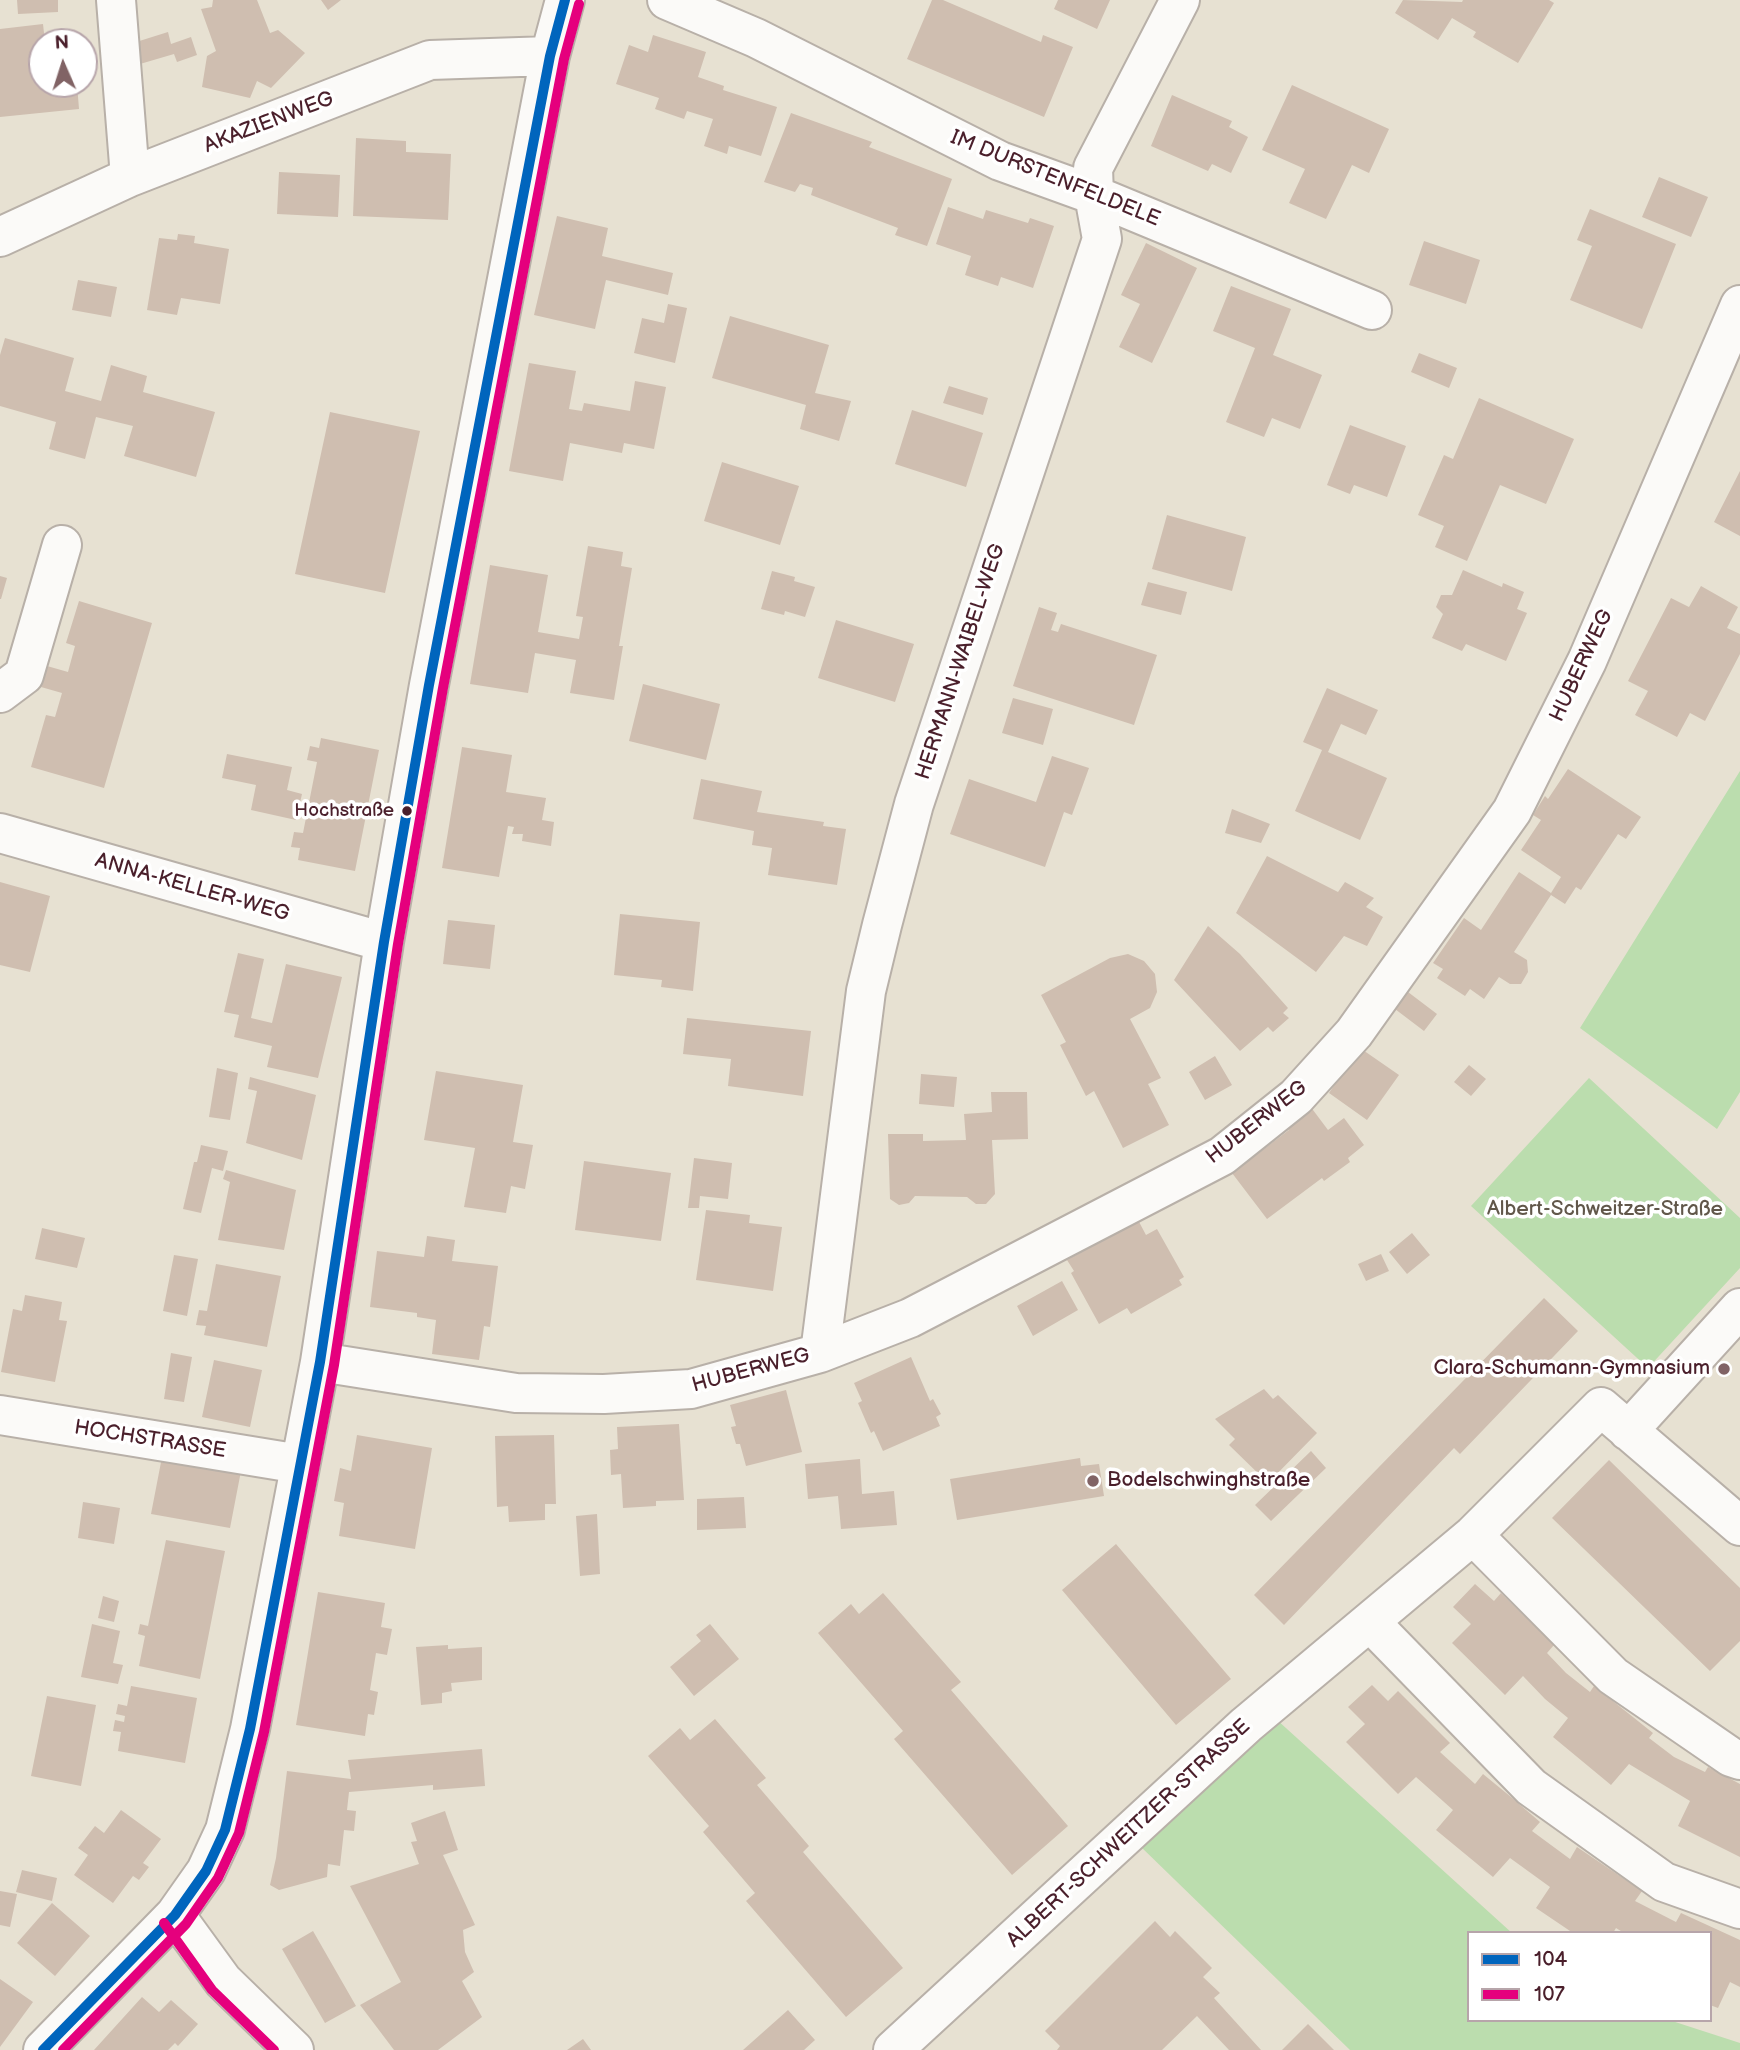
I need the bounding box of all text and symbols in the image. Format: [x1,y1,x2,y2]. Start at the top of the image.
north arrow [28,28,98,98]
text: N [54,32,70,55]
street label: AKAZIENWEG [201,87,337,159]
street label: IM DURSTENFELDELE [946,125,1164,233]
street label: HERMANN-WAIBEL-WEG [911,541,1011,783]
street label: HUBERWEG [1545,606,1619,726]
place label: Hochstraße [294,800,394,822]
marker: Hochstraße [400,804,414,818]
street label: ANNA-KELLER-WEG [92,848,292,928]
street label: HUBERWEG [1202,1076,1312,1170]
park label: Albert-Schweitzer-Straße [1487,1197,1723,1223]
street label: HUBERWEG [689,1343,813,1399]
place label: Clara-Schumann-Gymnasium [1433,1356,1710,1382]
marker: Clara-Schumann-Gymnasium [1716,1361,1732,1377]
street label: HOCHSTRASSE [72,1416,228,1464]
place label: Bodelschwinghstraße [1107,1468,1310,1494]
marker: Bodelschwinghstraße [1085,1473,1101,1489]
street label: ALBERT-SCHWEITZER-STRASSE [1002,1715,1256,1953]
legend [1467,1931,1712,2022]
text: 104 [1534,1947,1567,1972]
text: 107 [1534,1982,1565,2007]

